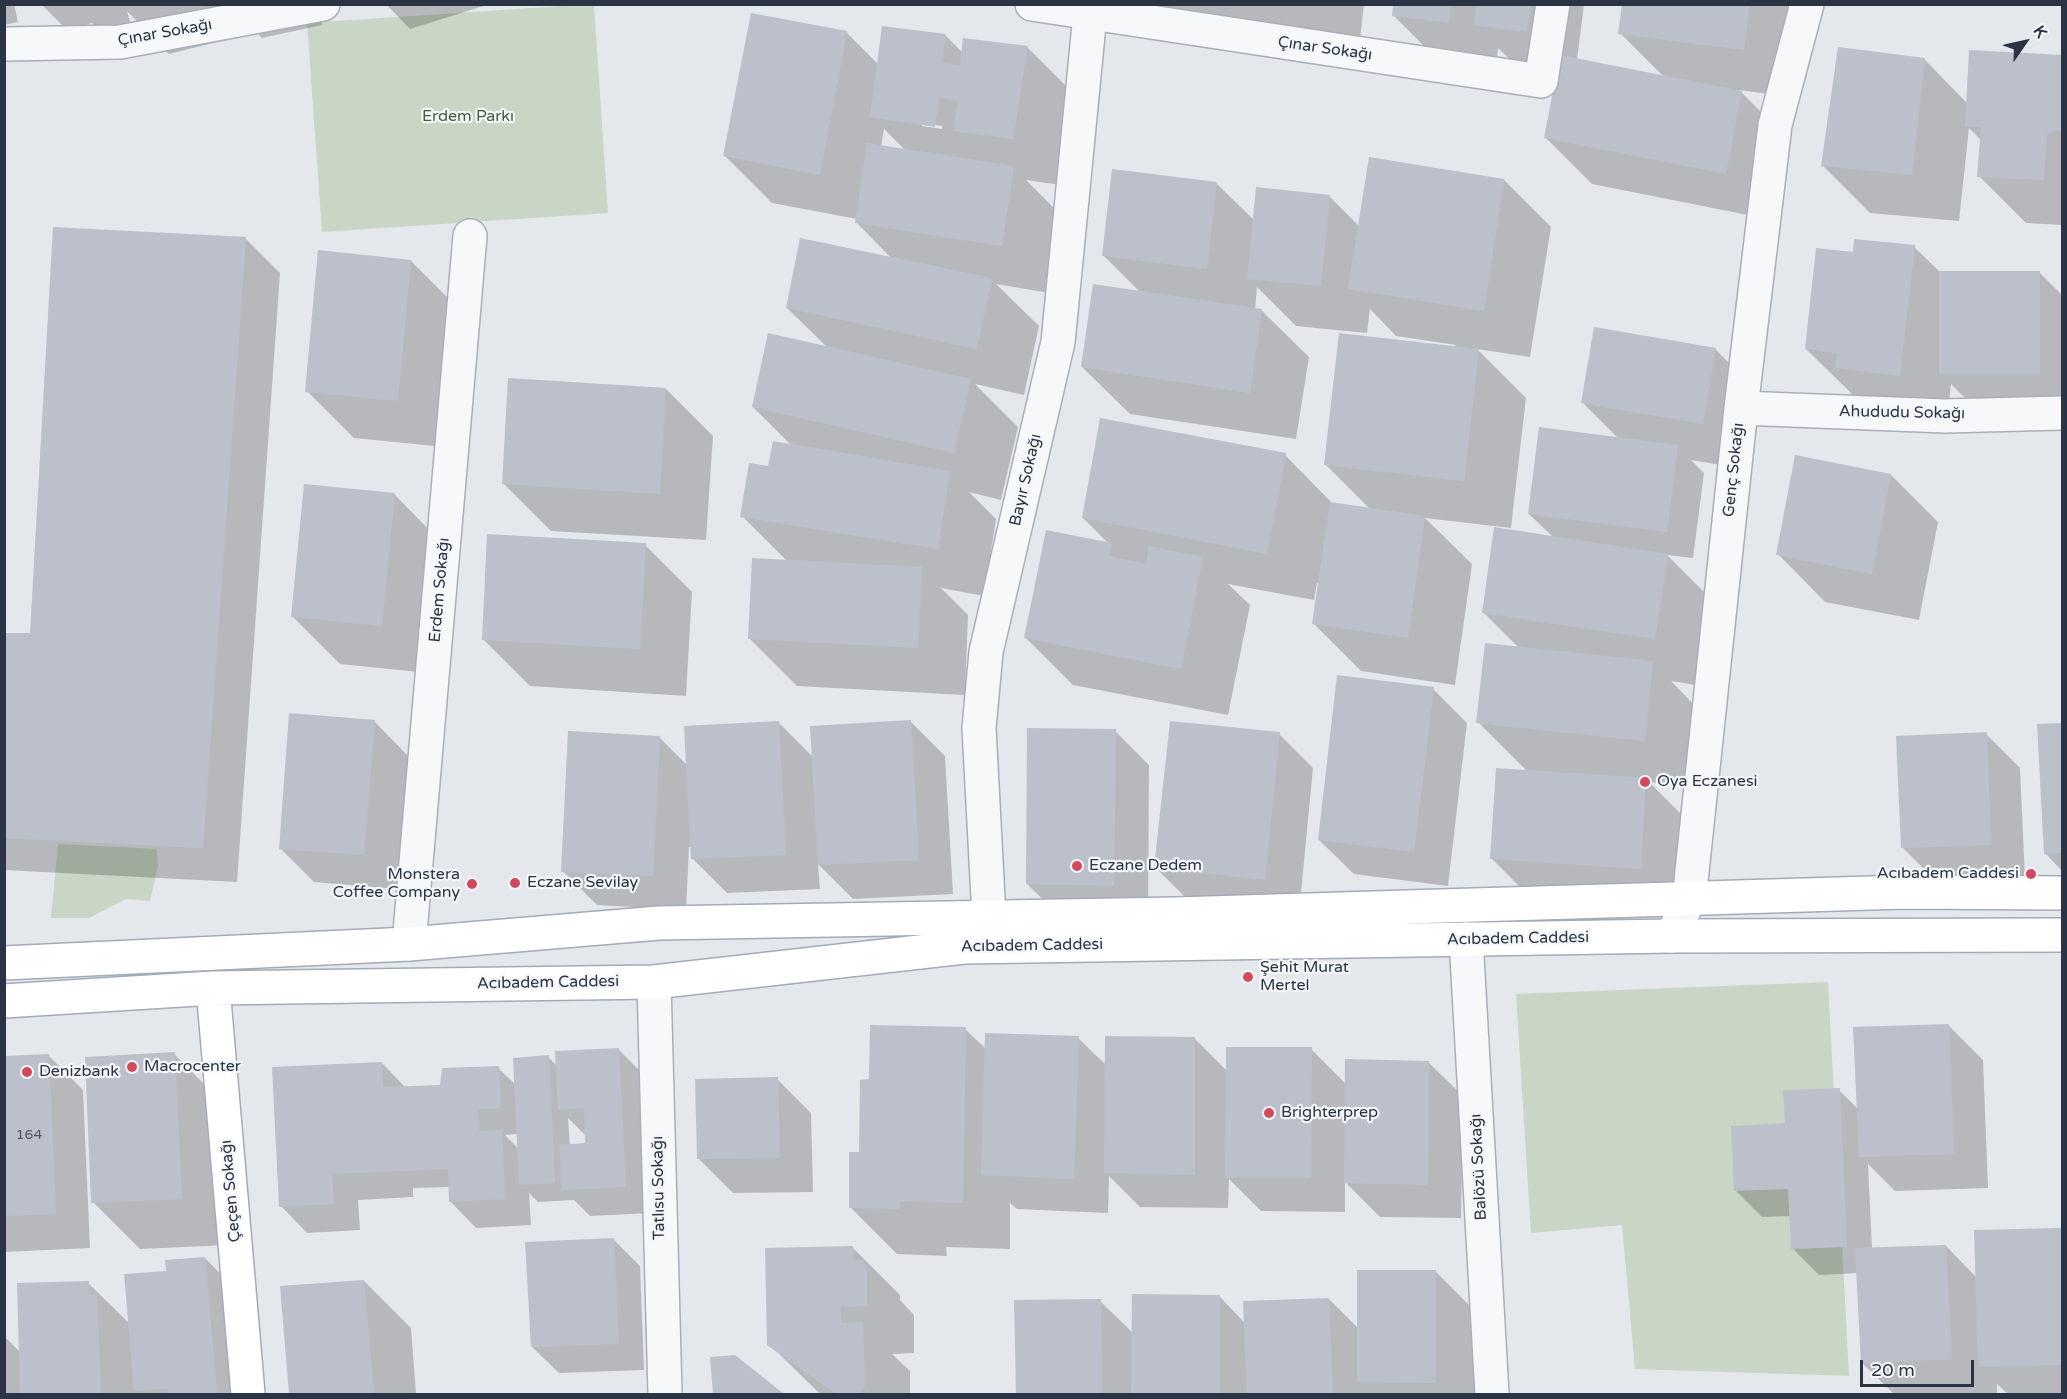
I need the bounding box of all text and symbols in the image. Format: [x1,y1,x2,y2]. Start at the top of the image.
north arrow [1995,12,2055,72]
street label: Çınar Sokağı [116,15,214,51]
text: K [2029,22,2051,42]
street label: Çınar Sokağı [1277,33,1373,65]
park label: Erdem Parkı [422,107,514,127]
street label: Ahududu Sokağı [1839,402,1965,424]
street label: Genç Sokağı [1719,422,1749,518]
street label: Bayır Sokağı [1006,432,1046,528]
street label: Erdem Sokağı [426,537,454,643]
place label: Oya Eczanesi [1657,772,1758,792]
marker: Oya Eczanesi [1638,775,1652,789]
place label: Eczane Dedem [1089,856,1202,876]
marker: Eczane Dedem [1070,859,1084,873]
place label: Acıbadem Caddesi [1877,864,2019,884]
place label: Monstera Coffee Company [333,865,460,903]
marker: Acıbadem Caddesi [2024,867,2038,881]
place label: Eczane Sevilay [527,873,638,893]
marker: Eczane Sevilay [508,876,522,890]
marker: Monstera Coffee Company [465,877,479,891]
street label: Acıbadem Caddesi [1447,928,1589,950]
street label: Acıbadem Caddesi [961,935,1103,957]
place label: Şehit Murat Mertel [1260,958,1349,996]
marker: Şehit Murat Mertel [1241,970,1255,984]
street label: Acıbadem Caddesi [477,972,619,994]
place label: Macrocenter [144,1057,241,1077]
marker: Macrocenter [125,1060,139,1074]
place label: Denizbank [39,1062,119,1082]
marker: Denizbank [20,1065,34,1079]
place label: Brighterprep [1281,1103,1378,1123]
marker: Brighterprep [1262,1106,1276,1120]
street label: Balözü Sokağı [1467,1113,1491,1221]
house number: 164 [16,1127,42,1143]
street label: Tatlısu Sokağı [648,1136,670,1240]
street label: Çeçen Sokağı [217,1139,245,1243]
scale bar [1863,1348,1977,1386]
text: 20 m [1871,1359,1915,1381]

